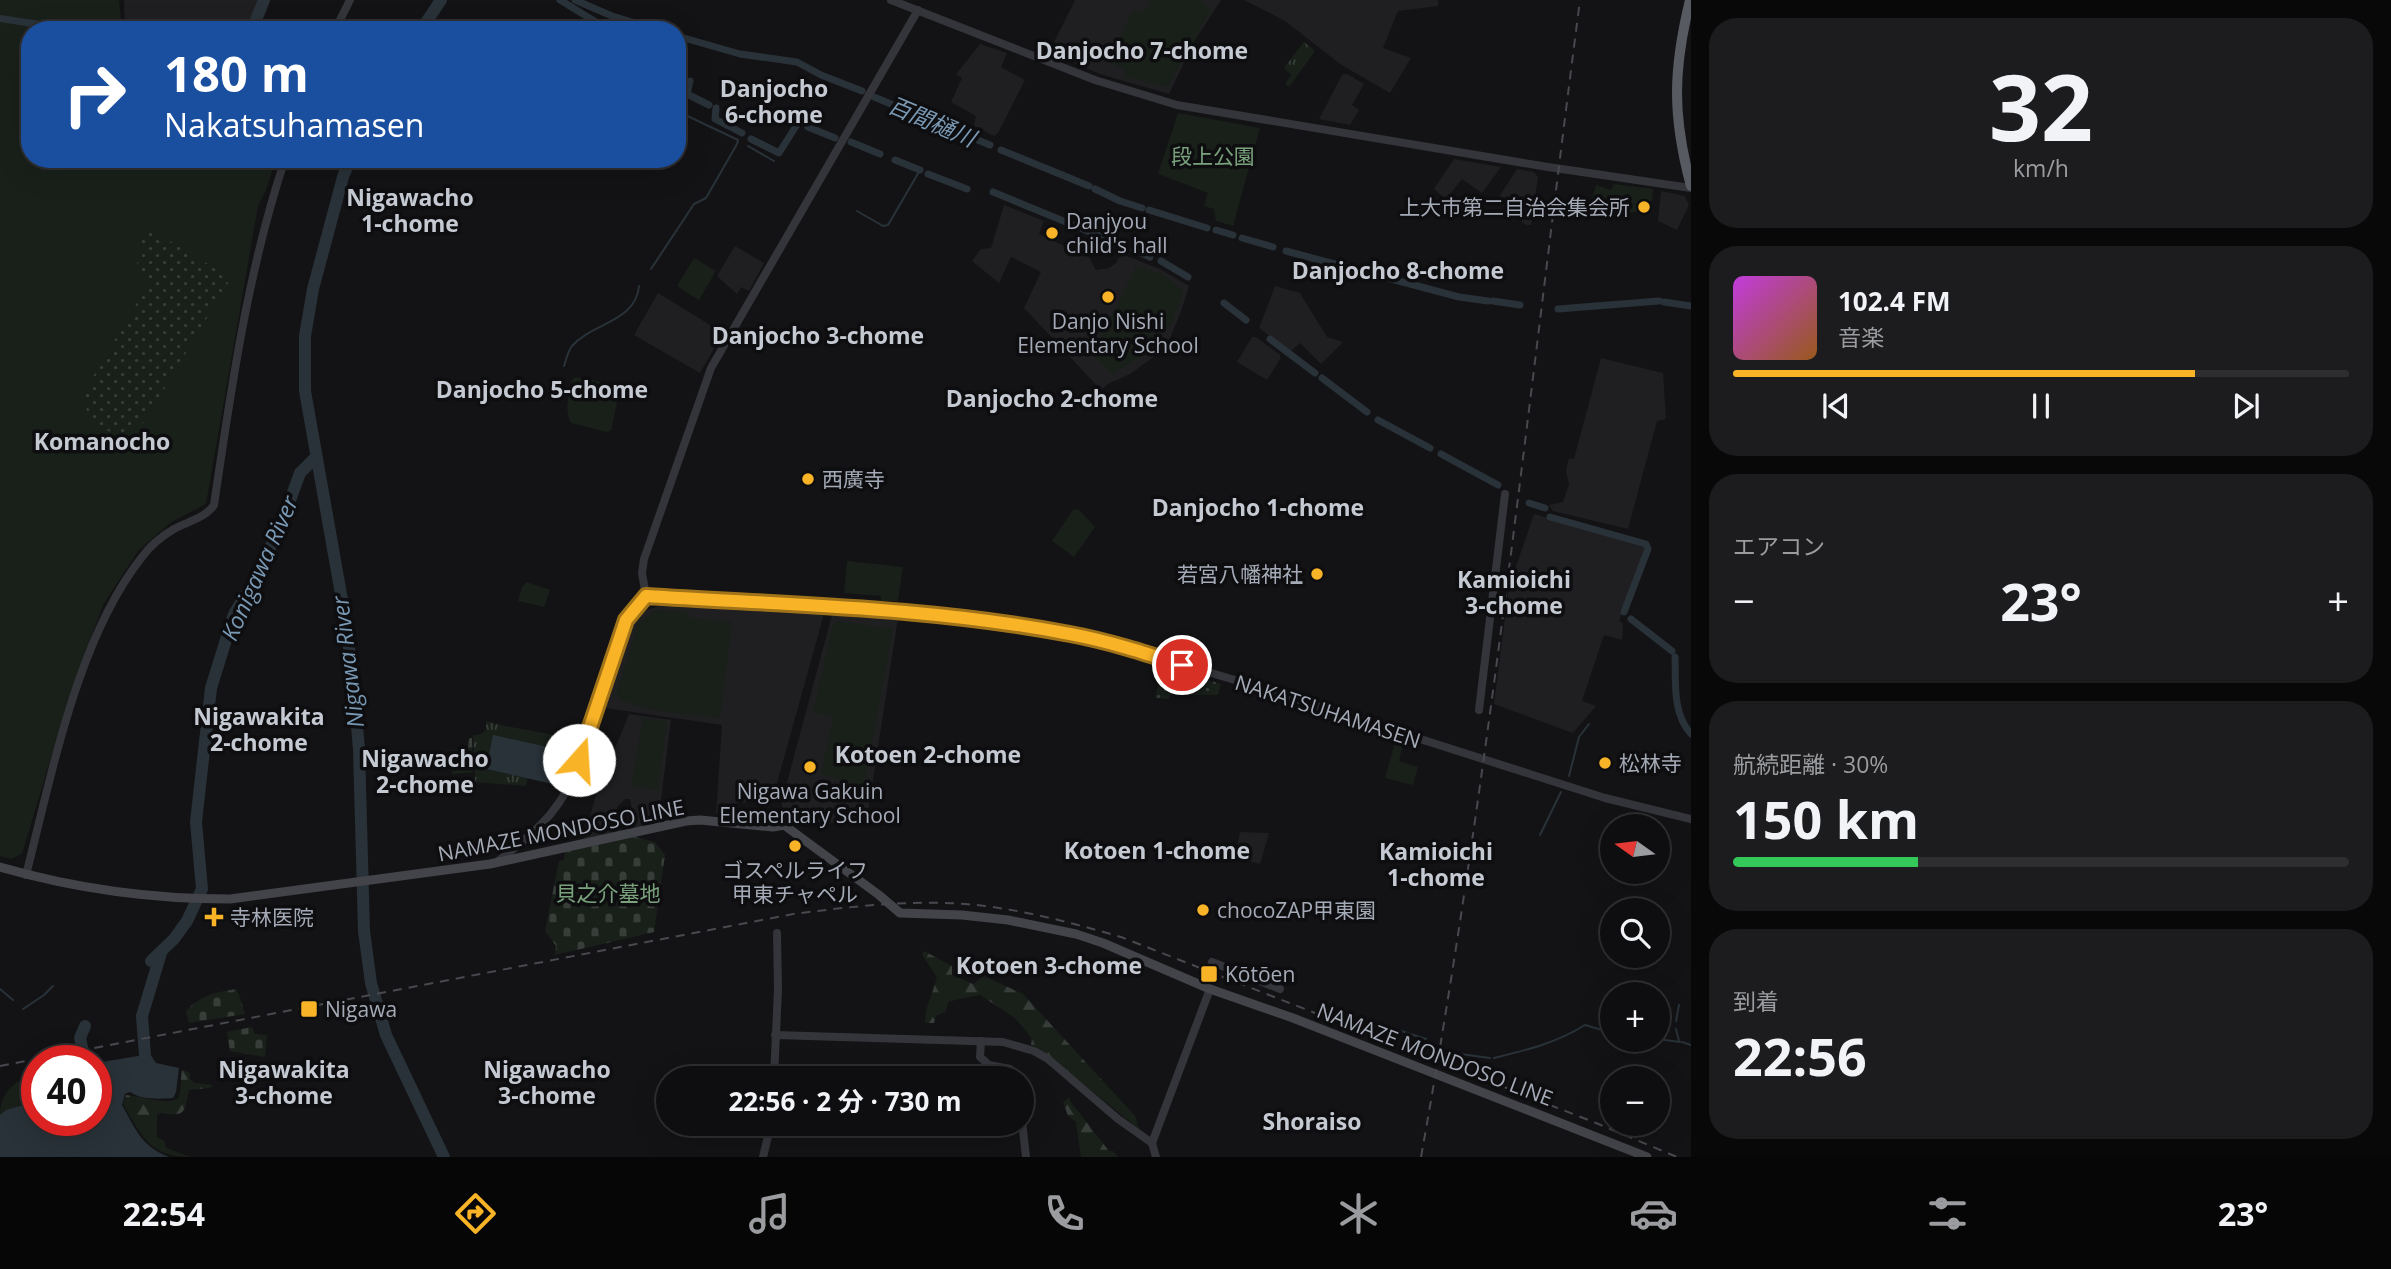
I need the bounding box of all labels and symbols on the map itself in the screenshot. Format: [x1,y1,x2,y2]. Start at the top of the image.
district label: Danjocho 7-chome [1036,34,1248,66]
district label: Danjocho 6-chome [720,72,828,130]
water label: 百間樋川 [883,88,983,155]
park label: 段上公園 [1171,142,1255,170]
district label: Nigawacho 1-chome [346,181,474,239]
place label: 上大市第二自治会集会所 [1399,193,1630,221]
marker: 上大市第二自治会集会所 [1636,199,1652,215]
place label: Danjyou child's hall [1066,207,1168,259]
marker: Danjyou child's hall [1044,225,1060,241]
district label: Danjocho 8-chome [1292,254,1504,286]
marker: Danjo Nishi Elementary School [1100,289,1116,305]
place label: Danjo Nishi Elementary School [1017,307,1199,359]
district label: Danjocho 3-chome [712,319,924,351]
district label: Danjocho 5-chome [436,373,648,405]
district label: Danjocho 2-chome [946,382,1158,414]
district label: Komanocho [34,425,170,457]
place label: 西廣寺 [822,465,885,493]
marker: 西廣寺 [800,471,816,487]
water label: Konigawa River [213,490,306,645]
district label: Danjocho 1-chome [1152,491,1364,523]
place label: 若宮八幡神社 [1177,560,1303,588]
district label: Kamioichi 3-chome [1457,563,1571,621]
marker: 若宮八幡神社 [1309,566,1325,582]
water label: Nigawa River [323,593,371,730]
pin [1152,635,1212,695]
street label: NAKATSUHAMASEN [1232,668,1424,754]
district label: Nigawakita 2-chome [193,700,325,758]
position arrow [542,723,616,797]
district label: Kotoen 2-chome [835,738,1021,770]
district label: Nigawacho 2-chome [361,742,489,800]
place label: 松林寺 [1619,749,1682,777]
marker: 松林寺 [1597,755,1613,771]
marker: Nigawa Gakuin Elementary School [802,759,818,775]
place label: Nigawa Gakuin Elementary School [719,777,901,829]
street label: NAMAZE MONDOSO LINE [435,792,687,868]
north arrow [1600,814,1670,884]
district label: Kotoen 1-chome [1064,834,1250,866]
district label: Kamioichi 1-chome [1379,835,1493,893]
marker: ゴスペルライフ 甲東チャペル [787,838,803,854]
place label: ゴスペルライフ 甲東チャペル [722,856,868,908]
park label: 貝之介墓地 [556,879,661,907]
place label: chocoZAP甲東園 [1217,896,1376,924]
marker: chocoZAP甲東園 [1195,902,1211,918]
place label: 寺林医院 [230,903,314,931]
marker: 寺林医院 [204,907,224,927]
district label: Kotoen 3-chome [956,949,1142,981]
place label: Kōtōen [1225,960,1295,988]
marker: Kōtōen [1199,964,1219,984]
place label: Nigawa [325,995,397,1023]
street label: NAMAZE MONDOSO LINE [1313,996,1557,1112]
marker: Nigawa [299,999,319,1019]
speed limit sign: 40 [21,1045,112,1136]
district label: Nigawakita 3-chome [218,1053,350,1111]
district label: Nigawacho 3-chome [483,1053,611,1111]
district label: Shoraiso [1262,1105,1362,1137]

